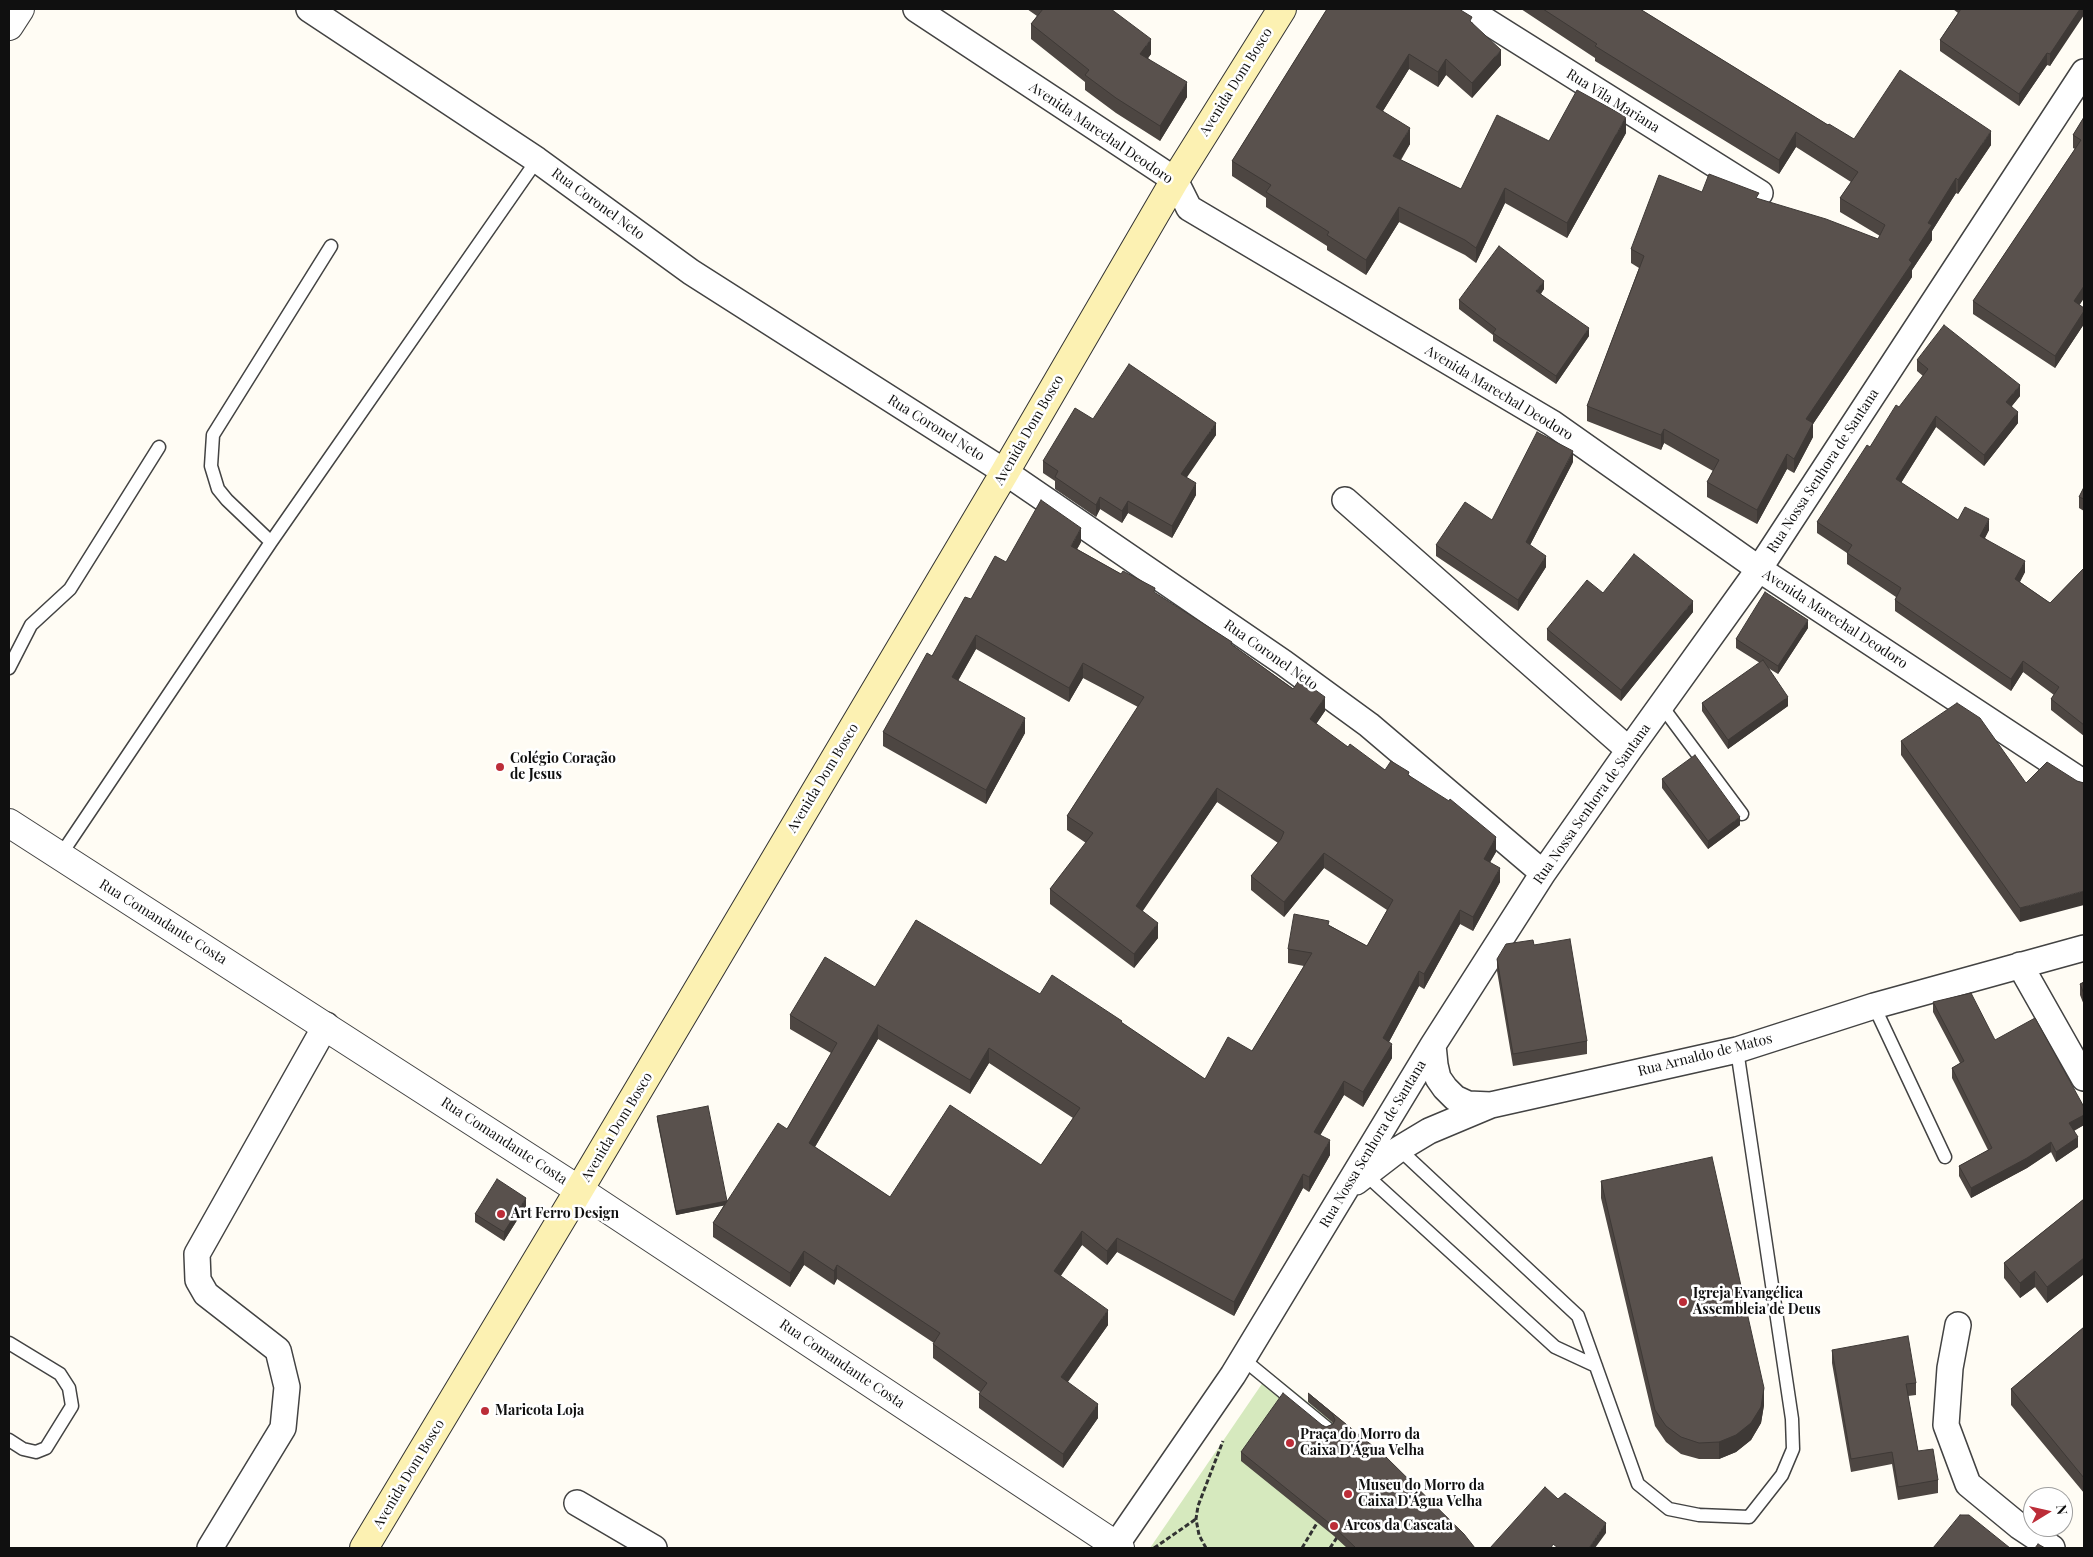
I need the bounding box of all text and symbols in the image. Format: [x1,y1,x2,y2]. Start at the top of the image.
street label: Avenida Dom Bosco [1196,25,1276,139]
street label: Rua Vila Mariana [1563,66,1663,136]
street label: Avenida Marechal Deodoro [1026,79,1176,187]
street label: Rua Coronel Neto [548,165,648,243]
street label: Avenida Marechal Deodoro [1422,342,1576,444]
street label: Avenida Dom Bosco [991,372,1067,488]
street label: Rua Nossa Senhora de Santana [1764,386,1882,556]
street label: Rua Coronel Neto [885,392,987,464]
street label: Avenida Marechal Deodoro [1759,566,1911,672]
street label: Rua Coronel Neto [1221,616,1321,694]
street label: Avenida Dom Bosco [784,720,862,836]
street label: Rua Nossa Senhora de Santana [1530,720,1654,888]
place label: Colégio Coração de Jesus [510,751,616,784]
marker: Colégio Coração de Jesus [494,761,506,773]
street label: Rua Comandante Costa [96,876,230,968]
street label: Rua Arnaldo de Matos [1636,1030,1774,1080]
street label: Rua Nossa Senhora de Santana [1316,1057,1430,1231]
street label: Avenida Dom Bosco [578,1069,656,1185]
street label: Rua Comandante Costa [438,1094,570,1188]
place label: Art Ferro Design [511,1206,619,1222]
marker: Art Ferro Design [495,1208,507,1220]
place label: Igreja Evangélica Assembleia de Deus [1693,1286,1821,1318]
marker: Igreja Evangélica Assembleia de Deus [1677,1296,1689,1308]
street label: Rua Comandante Costa [776,1316,908,1412]
place label: Maricota Loja [495,1403,584,1419]
marker: Maricota Loja [479,1405,491,1417]
street label: Avenida Dom Bosco [370,1416,448,1532]
place label: Praça do Morro da Caixa D'Água Velha [1300,1427,1424,1460]
marker: Praça do Morro da Caixa D'Água Velha [1284,1437,1296,1449]
place label: Museu do Morro da Caixa D'Água Velha [1358,1478,1484,1510]
north arrow [2023,1487,2073,1537]
marker: Museu do Morro da Caixa D'Água Velha [1342,1488,1354,1500]
text: N [2052,1503,2072,1516]
place label: Arcos da Cascata [1344,1518,1453,1534]
marker: Arcos da Cascata [1328,1520,1340,1532]

